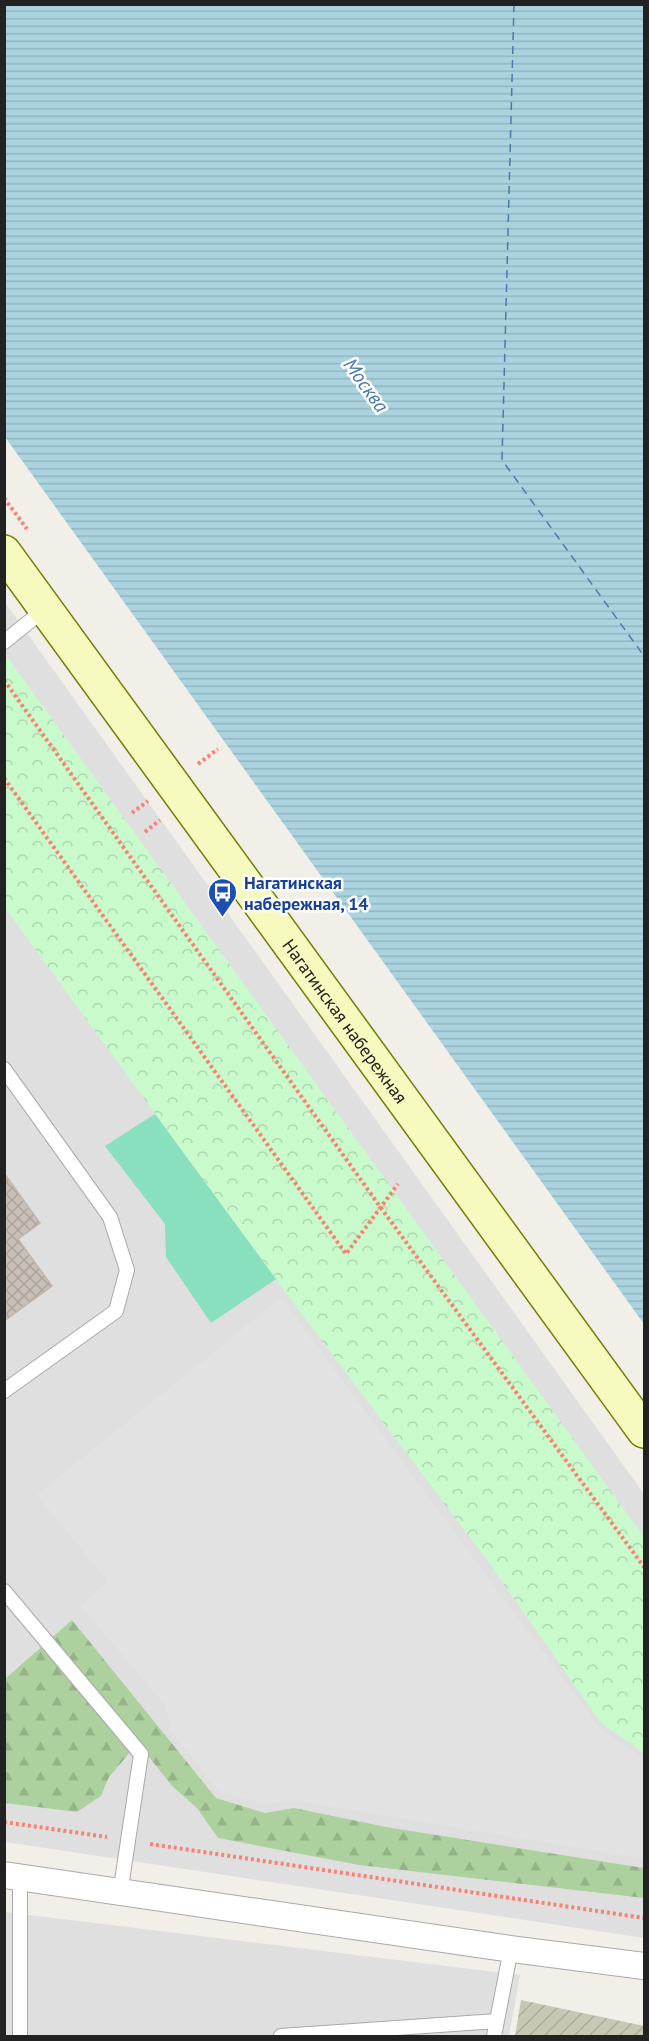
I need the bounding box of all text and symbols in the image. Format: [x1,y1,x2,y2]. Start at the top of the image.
water label: Москва [338,353,395,418]
place label: Нагатинская набережная, 14 [244,871,369,915]
bus stop icon: Нагатинская набережная, 14 [207,876,239,918]
street label: Нагатинская набережная [278,934,413,1108]

